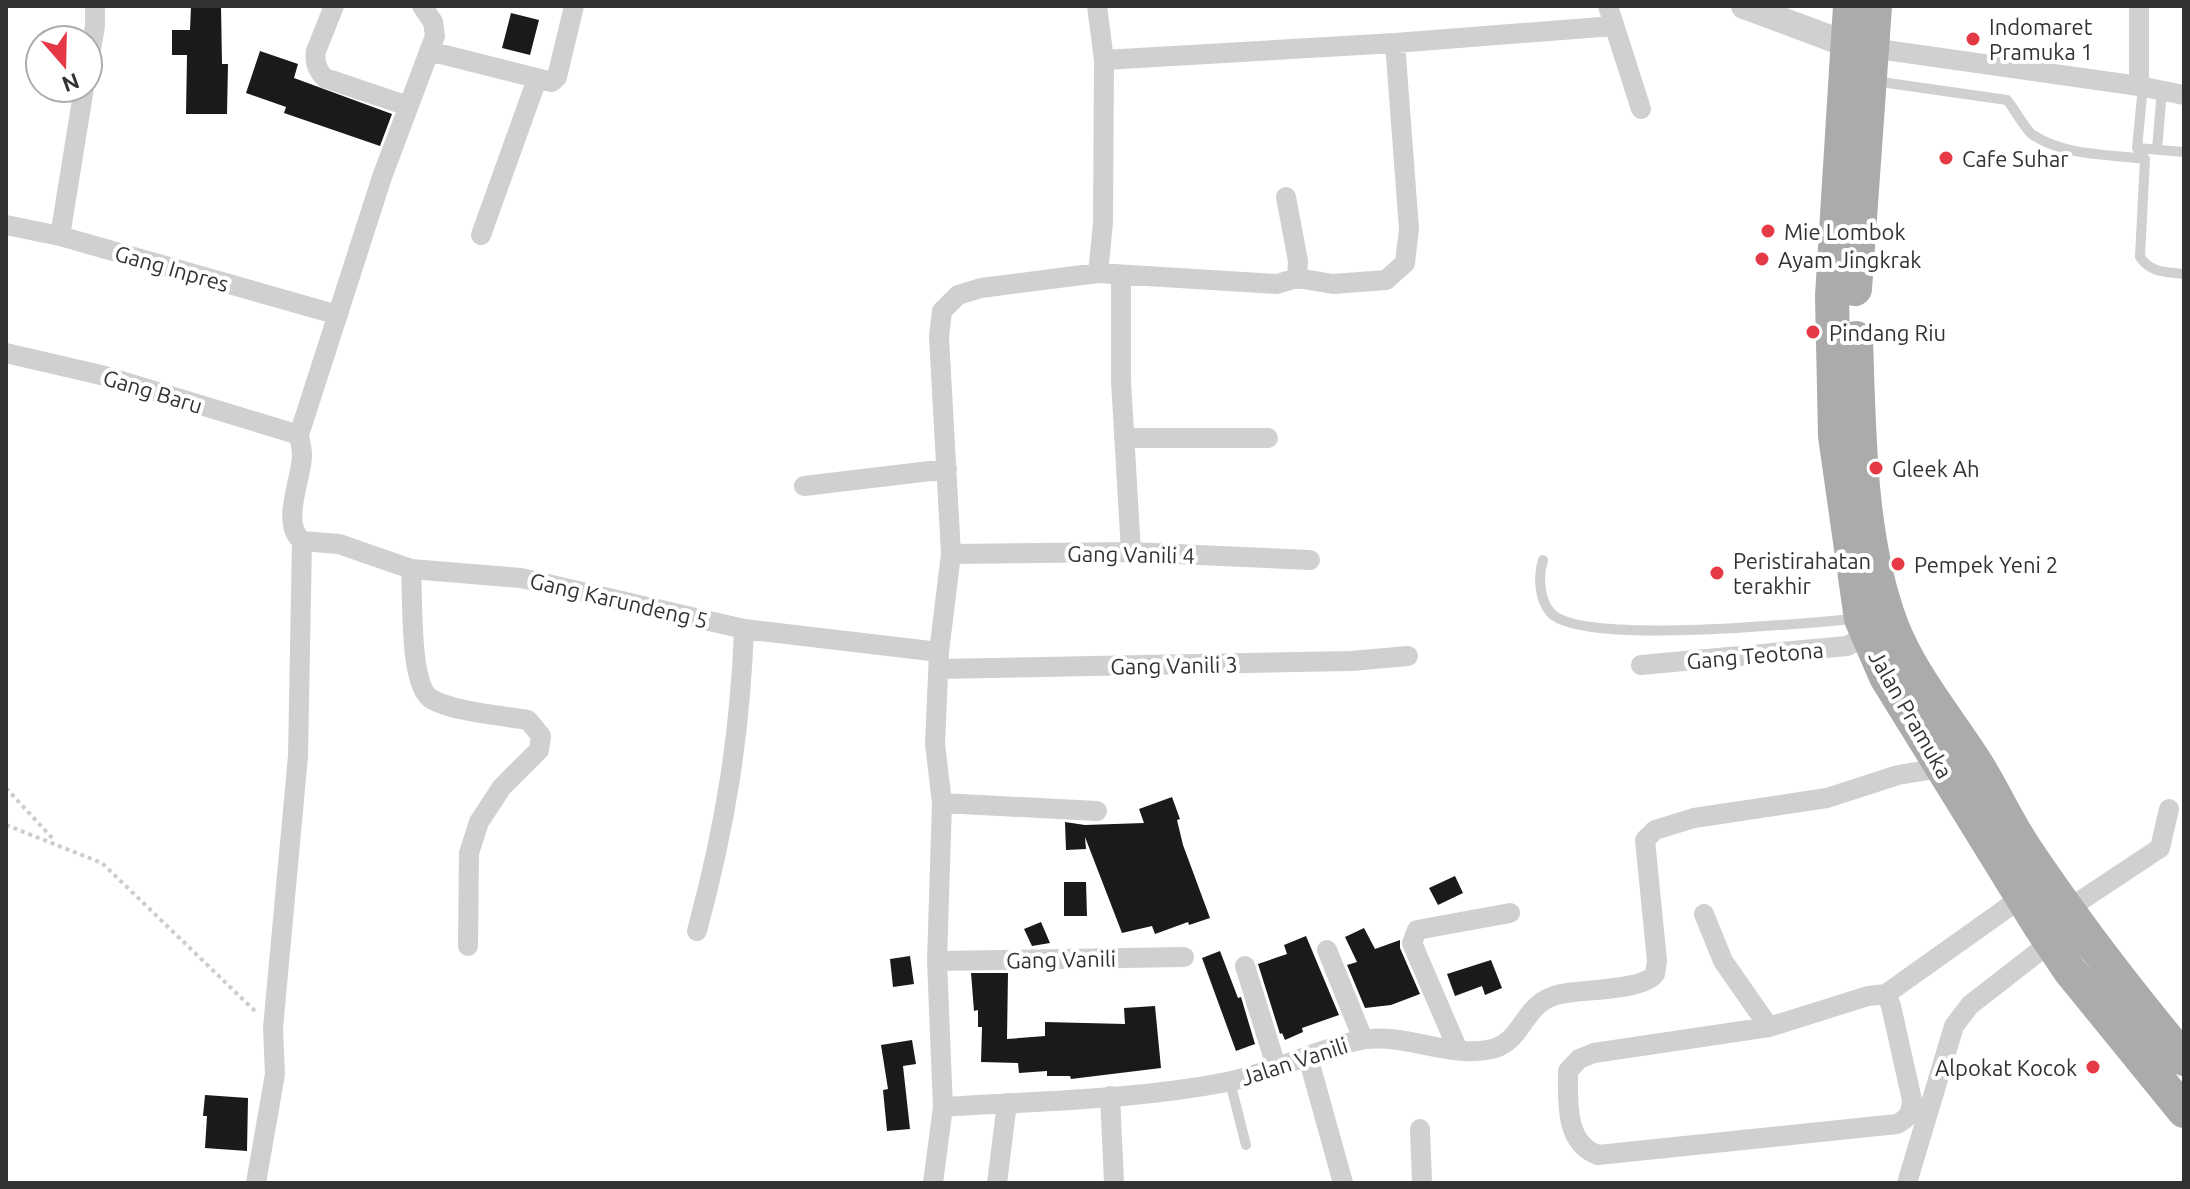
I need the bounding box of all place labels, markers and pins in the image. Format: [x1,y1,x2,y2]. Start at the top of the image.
place label: Indomaret Pramuka 1 [1989,14,2093,64]
marker: Indomaret Pramuka 1 [1964,30,1982,48]
place label: Cafe Suhar [1962,146,2069,171]
marker: Cafe Suhar [1937,149,1955,167]
place label: Mie Lombok [1784,219,1906,244]
marker: Mie Lombok [1759,222,1777,240]
place label: Ayam Jingkrak [1778,247,1921,272]
marker: Ayam Jingkrak [1753,250,1771,268]
place label: Pindang Riu [1829,320,1946,345]
marker: Pindang Riu [1804,323,1822,341]
place label: Gleek Ah [1892,456,1980,481]
marker: Gleek Ah [1867,459,1885,477]
place label: Peristirahatan terakhir [1733,548,1871,598]
place label: Pempek Yeni 2 [1914,552,2058,577]
marker: Pempek Yeni 2 [1889,555,1907,573]
marker: Peristirahatan terakhir [1708,564,1726,582]
place label: Alpokat Kocok [1935,1055,2077,1080]
marker: Alpokat Kocok [2084,1058,2102,1076]

